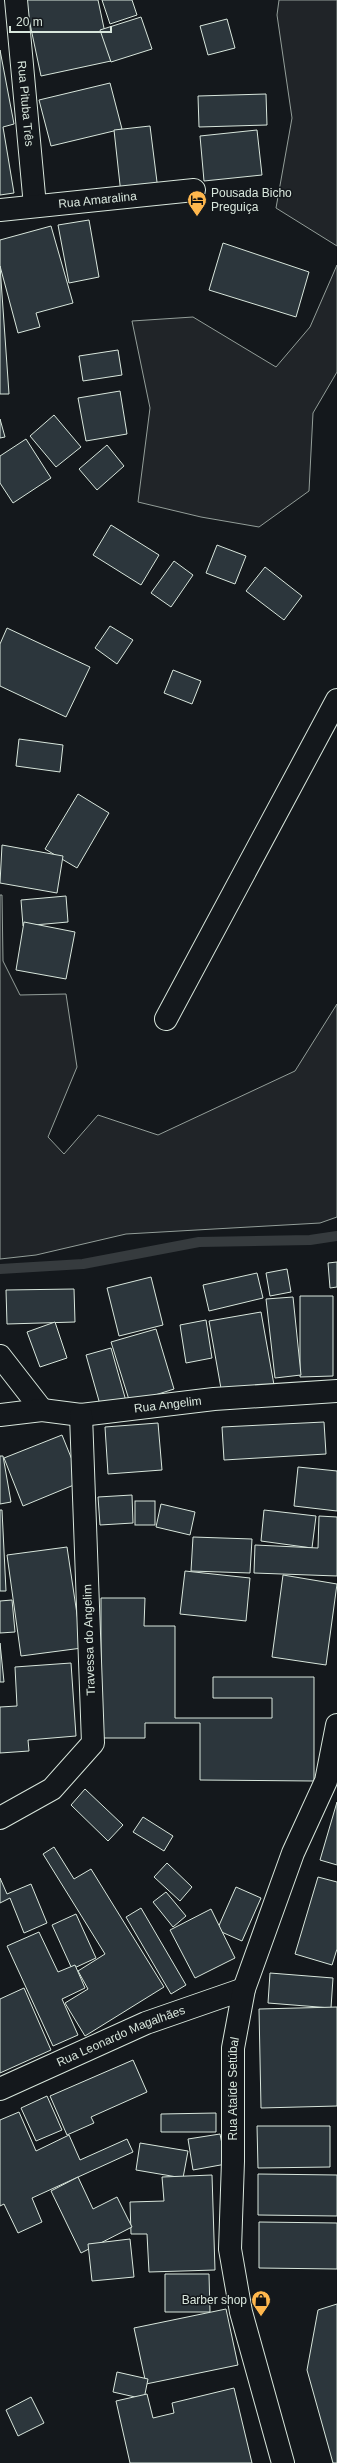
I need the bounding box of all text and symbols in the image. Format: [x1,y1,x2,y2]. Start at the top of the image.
scale bar [10,8,111,34]
text: 20 m [16,15,43,29]
street label: Rua Pituba Três [15,60,36,147]
place label: Pousada Bicho Preguiça [211,186,292,214]
street label: Rua Amaralina [58,189,138,211]
hotel icon: Pousada Bicho Preguiça [186,189,208,217]
street label: Rua Angelim [133,1394,202,1416]
street label: Travessa do Angelim [80,1584,98,1696]
street label: Rua Leonardo Magalhães [54,2003,187,2069]
street label: Rua Ataíde Setúbal [226,2036,242,2141]
shop icon: Barber shop [250,2289,272,2317]
place label: Barber shop [182,2293,247,2307]

